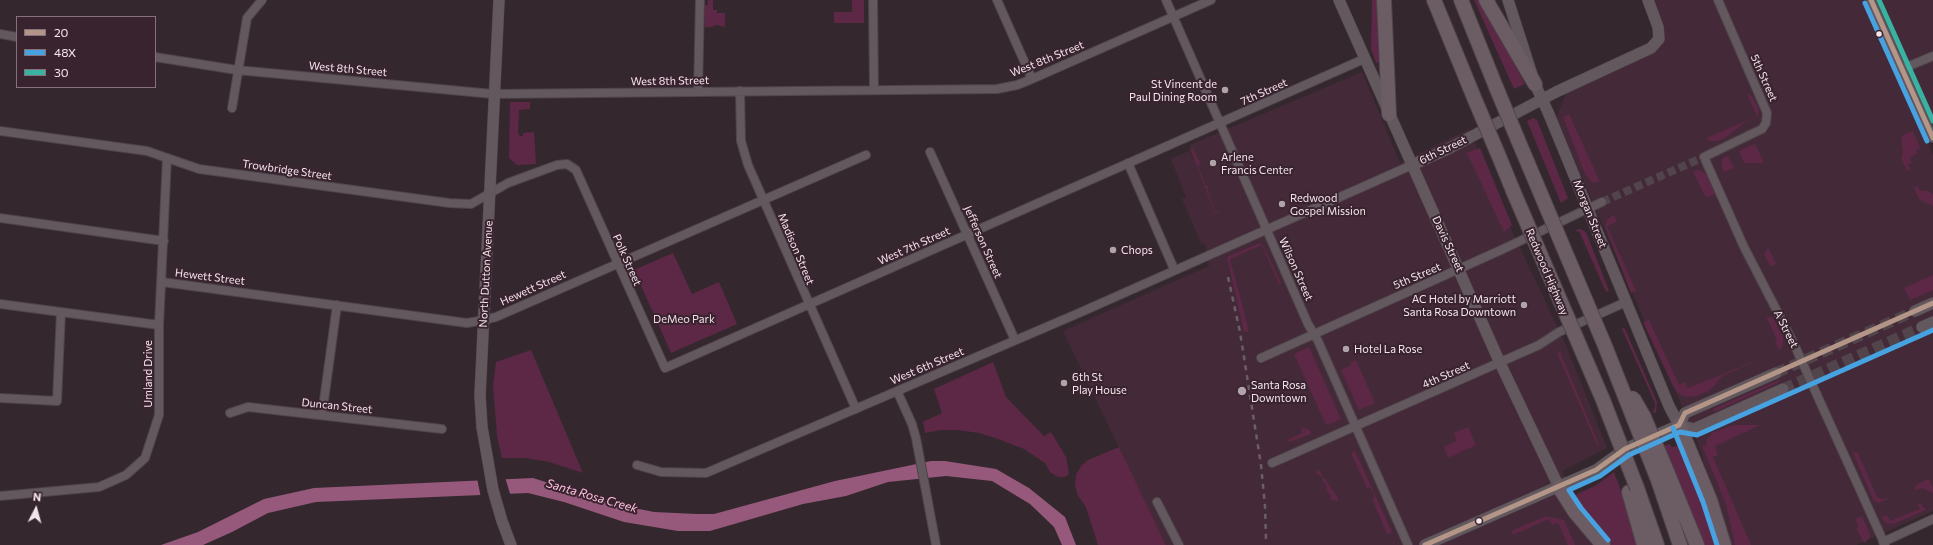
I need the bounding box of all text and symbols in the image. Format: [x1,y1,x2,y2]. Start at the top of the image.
legend [16,16,156,88]
text: 20 [54,25,68,39]
unlabelled marker [1874,29,1884,39]
street label: West 8th Street [1008,38,1086,80]
text: 48X [54,45,76,59]
street label: 5th Street [1748,52,1780,104]
street label: West 8th Street [308,59,388,79]
text: 30 [54,65,69,79]
street label: West 8th Street [631,74,709,88]
street label: 7th Street [1239,76,1289,108]
place label: St Vincent de Paul Dining Room [1129,77,1217,103]
marker: St Vincent de Paul Dining Room [1220,85,1230,95]
street label: 6th Street [1417,133,1469,167]
place label: Arlene Francis Center [1221,150,1293,176]
street label: Trowbridge Street [241,157,333,183]
marker: Arlene Francis Center [1208,158,1218,168]
street label: Morgan Street [1570,178,1610,250]
place label: Redwood Gospel Mission [1290,191,1366,217]
marker: Redwood Gospel Mission [1277,199,1287,209]
street label: Jefferson Street [961,204,1005,280]
street label: Madison Street [775,211,817,287]
street label: Davis Street [1429,214,1467,274]
street label: North Dutton Avenue [477,220,495,328]
street label: West 7th Street [876,224,952,268]
street label: Redwood Highway [1523,227,1571,317]
street label: Polk Street [610,232,644,288]
street label: Wilson Street [1276,235,1316,303]
place label: Chops [1121,243,1153,257]
marker: Chops [1108,245,1118,255]
street label: 5th Street [1391,260,1443,292]
street label: Hewett Street [174,266,246,288]
street label: Hewett Street [498,268,568,308]
place label: AC Hotel by Marriott Santa Rosa Downtown [1403,292,1516,318]
marker: AC Hotel by Marriott Santa Rosa Downtown [1519,300,1529,310]
street label: A Street [1771,308,1801,350]
park label: DeMeo Park [653,312,715,326]
street label: Umland Drive [141,340,155,408]
place label: Hotel La Rose [1354,342,1422,356]
marker: Hotel La Rose [1341,344,1351,354]
street label: West 6th Street [888,345,966,387]
street label: 4th Street [1420,359,1472,391]
place label: 6th St Play House [1072,370,1127,396]
marker: 6th St Play House [1059,378,1069,388]
place label: Santa Rosa Downtown [1251,378,1307,404]
marker: Santa Rosa Downtown [1236,385,1248,397]
street label: Duncan Street [301,396,373,416]
water label: Santa Rosa Creek [545,476,639,516]
north arrow [16,489,56,529]
text: N [33,490,42,503]
unlabelled marker [1474,516,1484,526]

